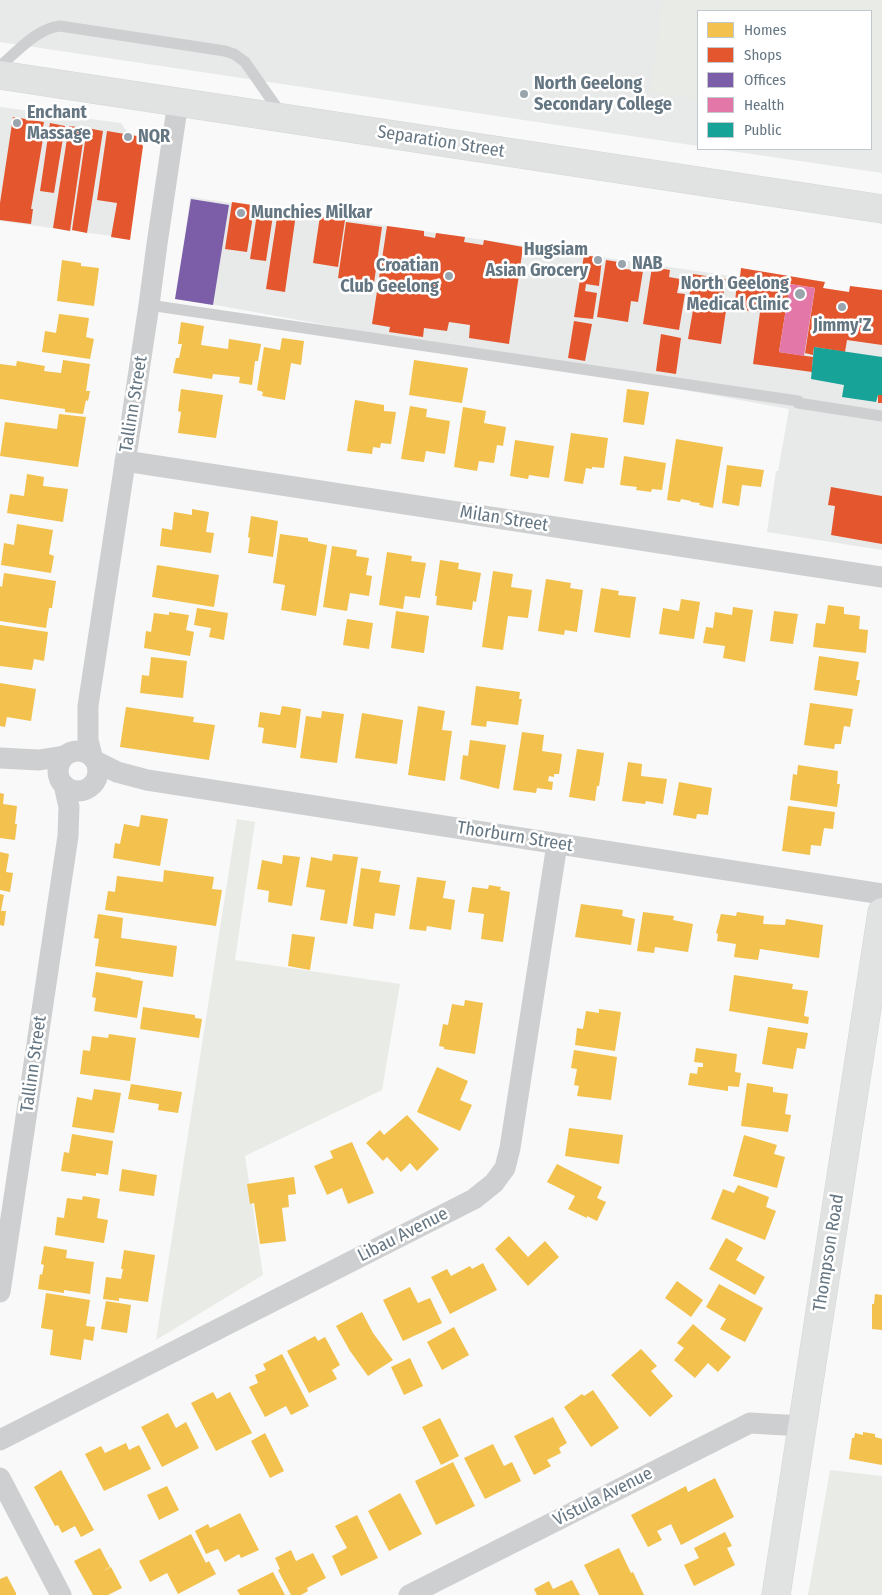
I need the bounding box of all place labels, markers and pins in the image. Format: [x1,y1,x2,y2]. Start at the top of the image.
place label: North Geelong Secondary College [534,73,672,116]
marker: North Geelong Secondary College [518,88,530,100]
place label: Enchant Massage [27,102,91,144]
marker: Enchant Massage [11,117,23,129]
place label: NQR [138,126,170,148]
marker: NQR [122,131,134,143]
place label: Munchies Milkar [251,202,372,224]
marker: Munchies Milkar [235,207,247,219]
place label: Hugsiam Asian Grocery [485,239,588,282]
place label: NAB [632,253,663,275]
marker: Hugsiam Asian Grocery [592,254,604,266]
place label: Croatian Club Geelong [340,255,439,298]
marker: NAB [616,258,628,270]
marker: Croatian Club Geelong [443,270,455,282]
place label: North Geelong Medical Clinic [681,273,789,316]
marker: North Geelong Medical Clinic [793,287,807,301]
marker: Jimmy'Z [836,301,848,313]
place label: Jimmy'Z [813,315,871,337]

